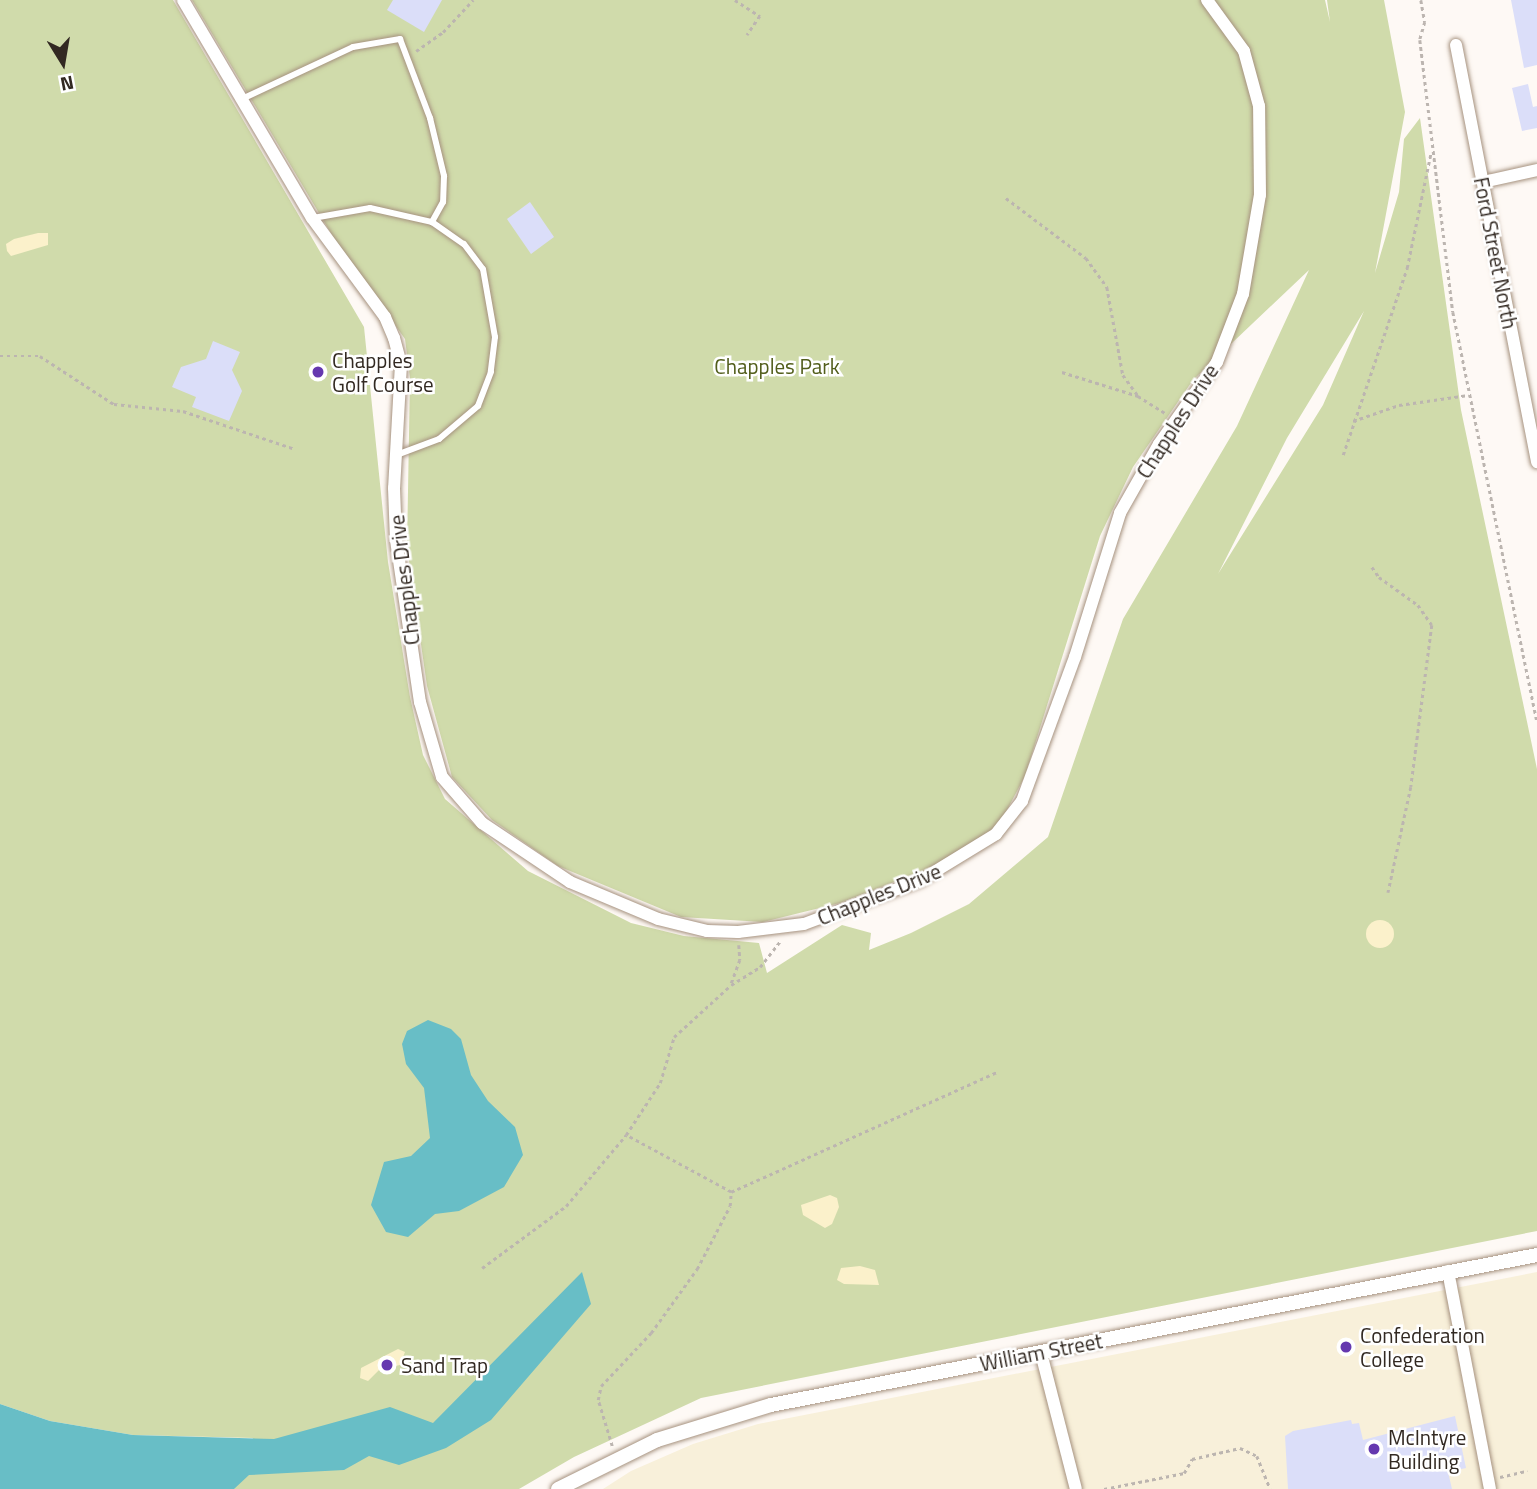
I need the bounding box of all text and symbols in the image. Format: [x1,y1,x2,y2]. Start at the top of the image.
north arrow [28,28,98,98]
text: N [58,69,76,100]
street label: Ford Street North [1469,175,1523,331]
place label: Chapples Golf Course [332,347,434,397]
park label: Chapples Park [714,353,840,379]
street label: Chapples Drive [1131,359,1223,483]
marker: Chapples Golf Course [310,364,326,380]
street label: Chapples Drive [384,513,424,647]
street label: Chapples Drive [813,858,945,930]
place label: Confederation College [1360,1322,1485,1372]
street label: William Street [978,1328,1104,1376]
marker: Confederation College [1338,1339,1354,1355]
place label: Sand Trap [401,1352,488,1378]
marker: Sand Trap [379,1357,395,1373]
place label: McIntyre Building [1388,1424,1466,1474]
marker: McIntyre Building [1366,1441,1382,1457]

